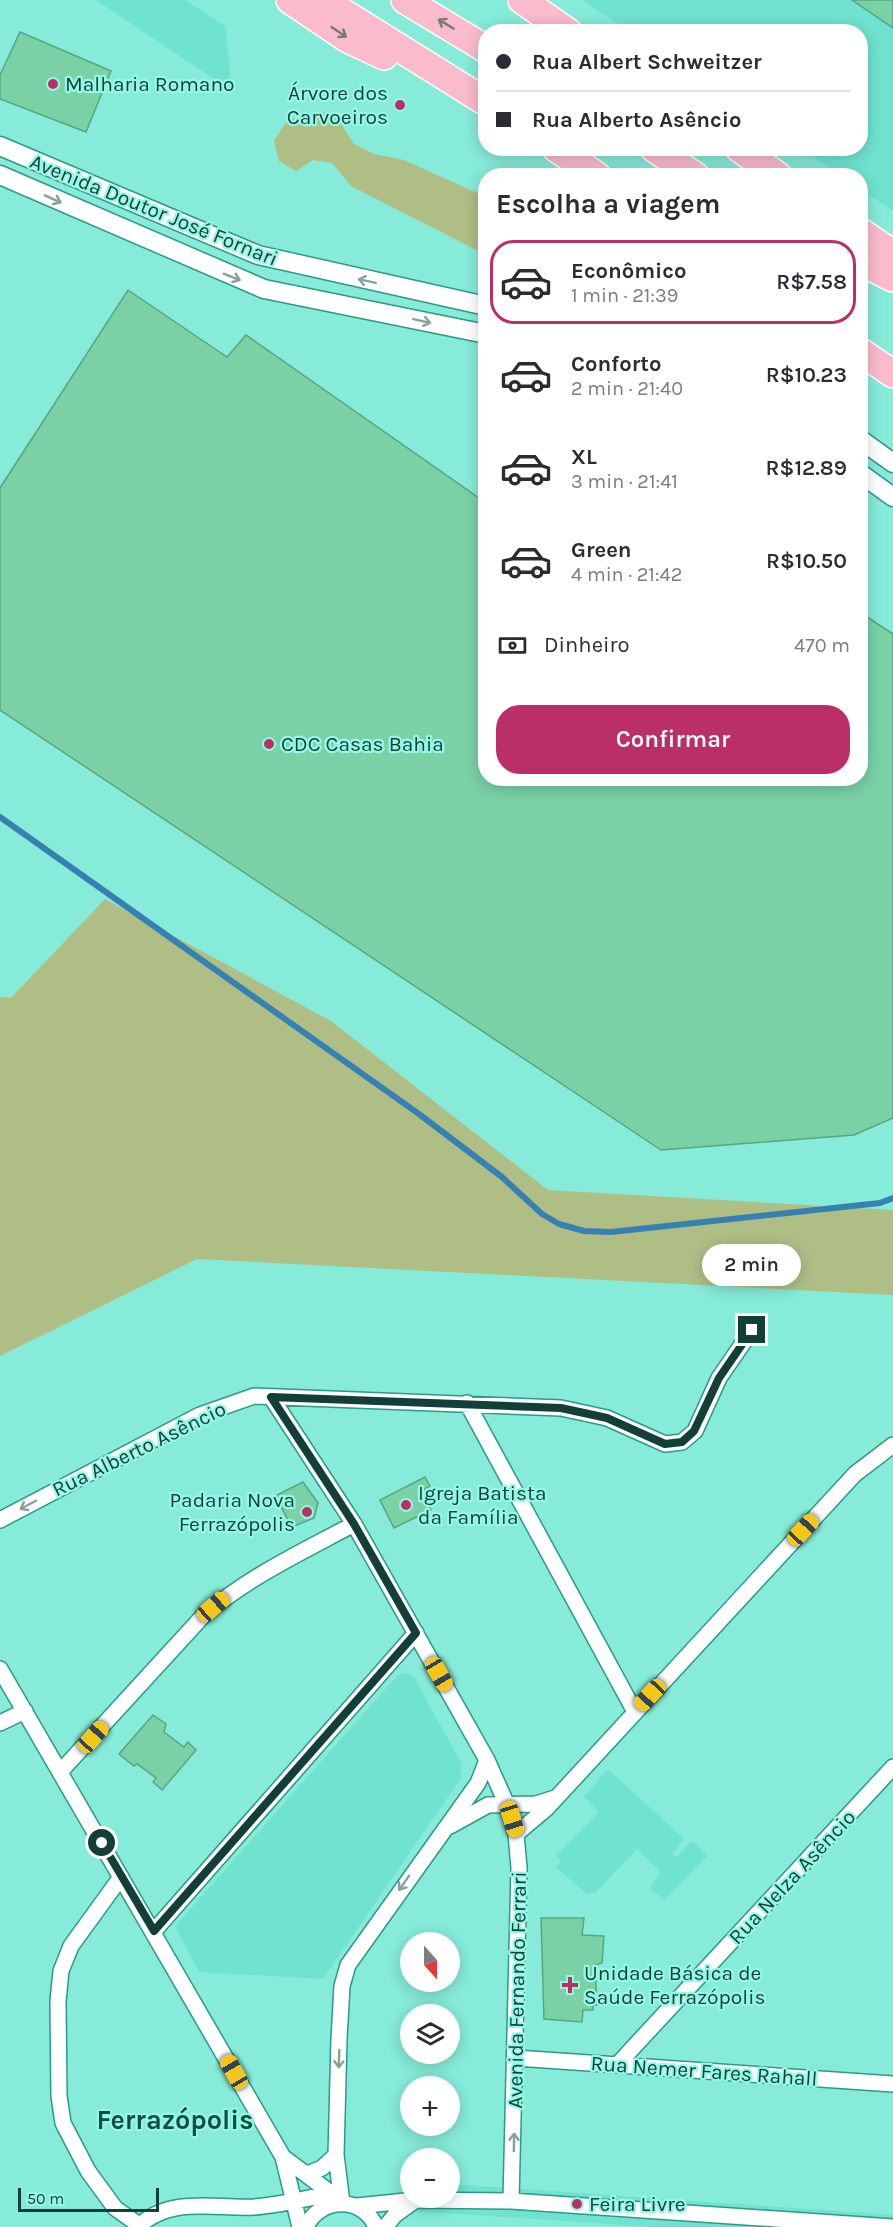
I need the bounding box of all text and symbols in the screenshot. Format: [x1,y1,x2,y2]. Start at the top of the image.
one-way arrow [438,18,455,30]
one-way arrow [330,27,347,39]
text: Rua Albert Schweitzer [532,49,762,75]
place label: Malharia Romano [65,72,235,96]
marker: Malharia Romano [46,77,60,91]
place label: Árvore dos Carvoeiros [287,81,388,129]
marker: Árvore dos Carvoeiros [393,98,407,112]
text: Rua Alberto Asêncio [532,107,741,133]
street label: Avenida Doutor José Fornari [27,149,281,271]
text: Escolha a viagem [496,188,720,220]
one-way arrow [44,194,62,205]
icon: car [499,255,553,309]
text: Econômico [571,258,686,284]
text: R$7.58 [776,269,847,295]
one-way arrow [223,272,241,283]
one-way arrow [358,274,377,286]
text: 1 min · 21:39 [571,284,678,307]
one-way arrow [411,316,431,327]
icon: car [499,348,553,402]
text: Conforto [571,351,661,377]
text: R$10.23 [766,362,847,388]
text: 2 min · 21:40 [571,377,683,400]
icon: car [499,441,553,495]
text: XL [571,444,597,470]
text: R$12.89 [766,455,847,481]
text: 3 min · 21:41 [571,470,678,493]
icon: car [499,534,553,588]
text: Green [571,537,632,563]
text: R$10.50 [766,548,847,574]
text: 4 min · 21:42 [571,563,682,586]
icon: cash [496,629,529,662]
text: Dinheiro [544,632,629,658]
text: 470 m [794,634,850,657]
button: Confirmar [496,705,850,774]
place label: CDC Casas Bahia [281,732,444,756]
marker: CDC Casas Bahia [262,737,276,751]
callout: 2 min [702,1243,801,1285]
text: 2 min [724,1253,779,1276]
route end [738,1316,765,1343]
street label: Rua Alberto Asêncio [48,1396,230,1502]
place label: Igreja Batista da Família [418,1481,547,1529]
place label: Padaria Nova Ferrazópolis [169,1488,295,1536]
marker: Igreja Batista da Família [399,1498,413,1512]
one-way arrow [19,1500,37,1511]
marker: Padaria Nova Ferrazópolis [300,1505,314,1519]
car [784,1511,822,1549]
car [194,1588,232,1626]
car [422,1654,456,1694]
car [631,1676,669,1714]
car [74,1718,112,1756]
car [498,1799,526,1839]
street label: Rua Nelza Asêncio [724,1805,860,1949]
route start [88,1829,115,1856]
street label: Avenida Fernando Ferrari [503,1871,531,2109]
one-way arrow [398,1874,410,1890]
north arrow [400,1932,460,1992]
map controls [400,1932,460,2208]
place label: Unidade Básica de Saúde Ferrazópolis [584,1961,766,2009]
marker: Unidade Básica de Saúde Ferrazópolis [561,1976,579,1994]
button: layers [400,2004,460,2064]
one-way arrow [333,2049,344,2069]
street label: Rua Nemer Fares Rahall [590,2051,818,2091]
car [217,2052,251,2092]
button: + [400,2076,460,2136]
district label: Ferrazópolis [97,2104,253,2136]
one-way arrow [508,2133,519,2153]
button: − [400,2148,460,2208]
scale bar [18,2185,159,2212]
text: 50 m [27,2189,64,2208]
place label: Feira Livre [589,2192,686,2216]
marker: Feira Livre [570,2197,584,2211]

